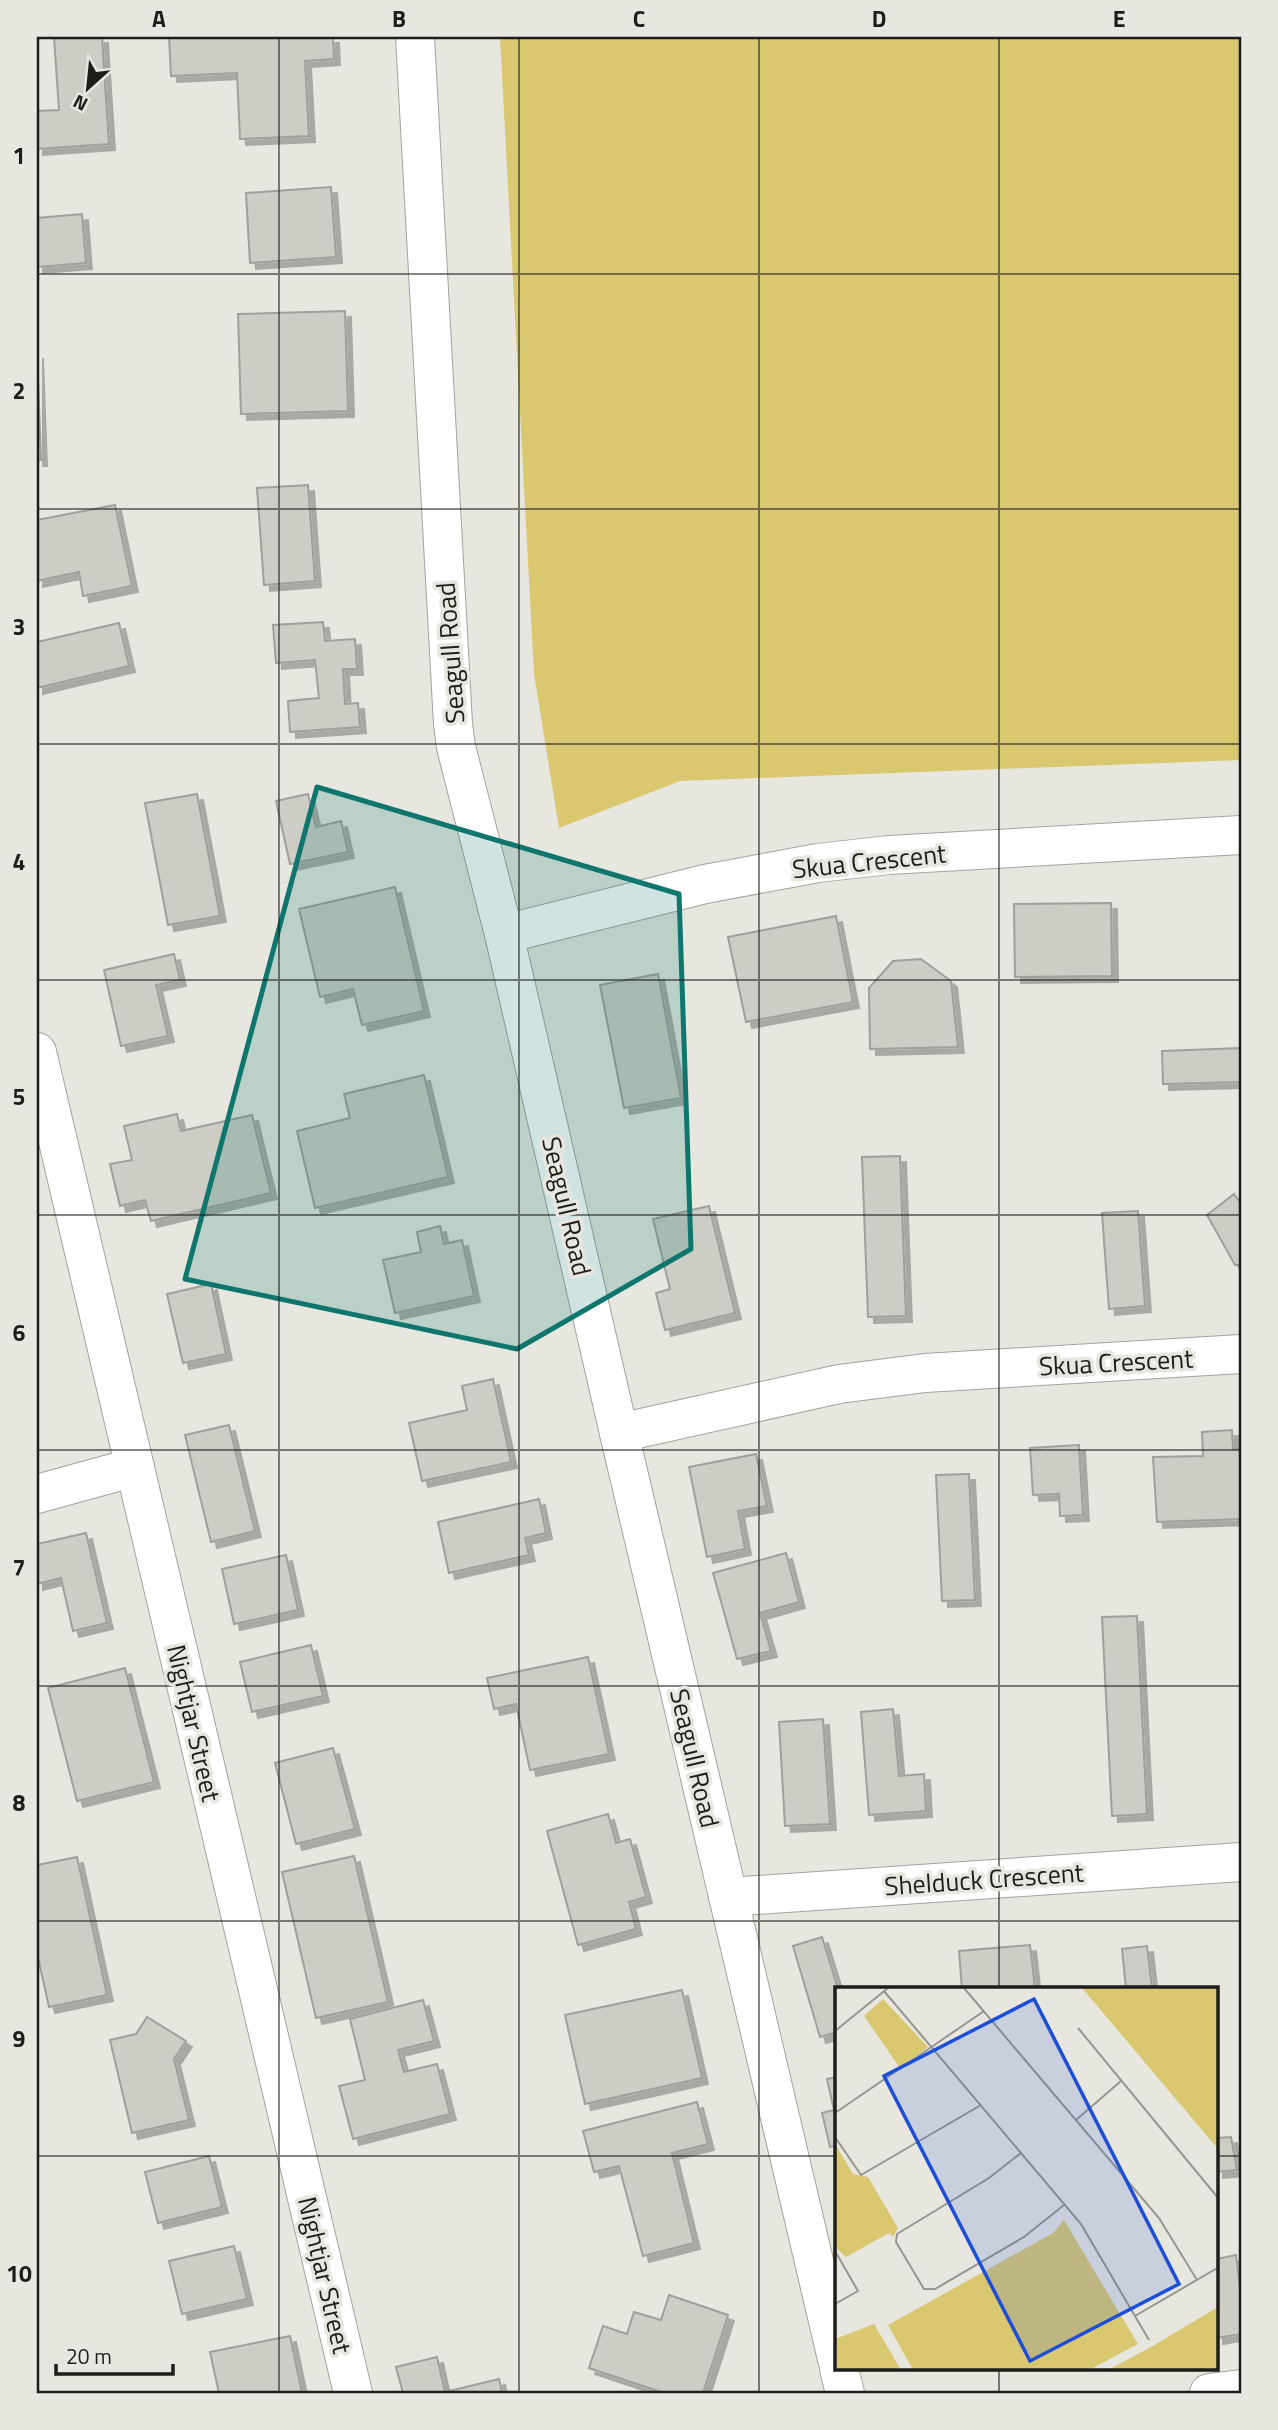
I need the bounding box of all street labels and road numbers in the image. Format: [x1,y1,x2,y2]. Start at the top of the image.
street label: Seagull Road [426,581,474,725]
street label: Skua Crescent [790,834,948,888]
street label: Seagull Road [532,1133,602,1279]
street label: Skua Crescent [1038,1338,1194,1386]
street label: Nightjar Street [157,1641,231,1805]
street label: Seagull Road [660,1685,730,1831]
street label: Shelduck Crescent [883,1853,1085,1905]
street label: Nightjar Street [288,2193,362,2357]

